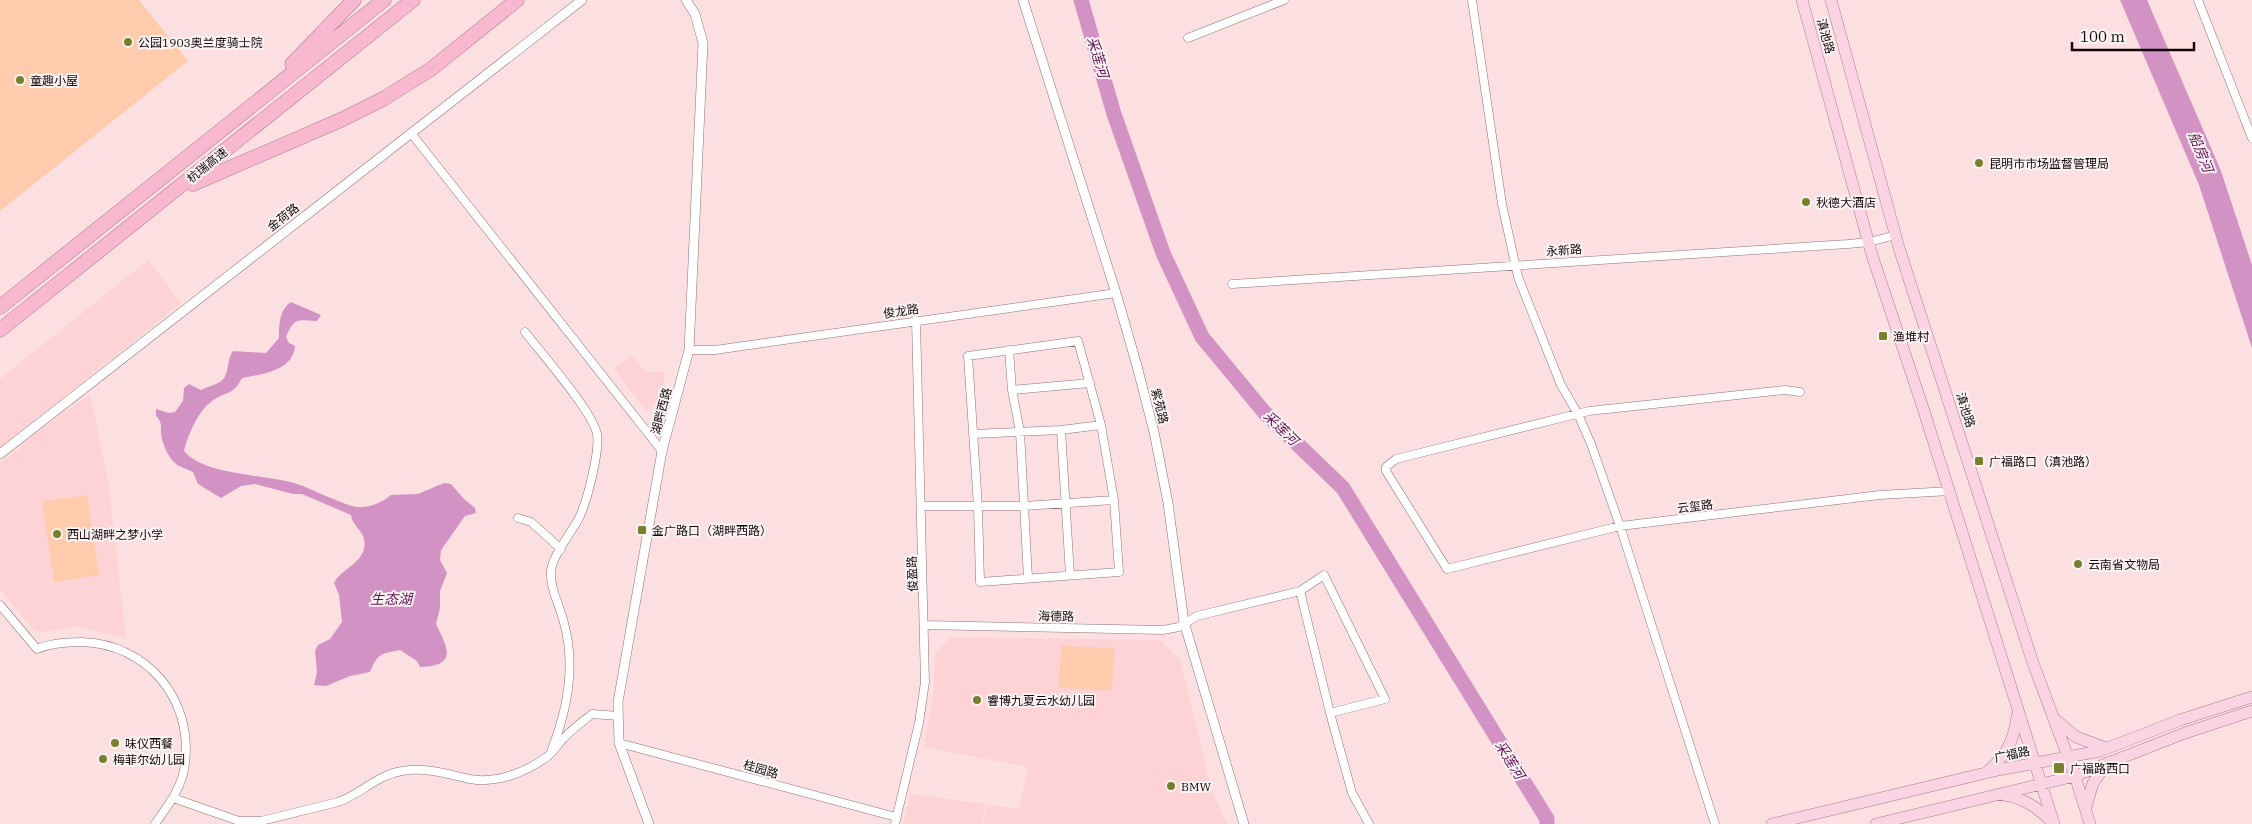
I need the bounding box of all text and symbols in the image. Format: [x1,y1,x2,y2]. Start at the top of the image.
street label: 滇池路 [1814,17,1838,55]
scale bar [2072,20,2194,52]
text: 100 m [2080,27,2125,46]
water label: 采莲河 [1083,34,1114,83]
place label: 公园1903奥兰度骑士院 [138,35,263,50]
marker: 公园1903奥兰度骑士院 [122,36,134,48]
place label: 童趣小屋 [30,73,78,88]
marker: 童趣小屋 [14,74,26,86]
water label: 船房河 [2185,129,2218,178]
street label: 杭瑞高速 [184,144,230,186]
place label: 昆明市市场监督管理局 [1989,156,2109,171]
marker: 昆明市市场监督管理局 [1973,157,1985,169]
place label: 秋德大酒店 [1816,195,1876,210]
marker: 秋德大酒店 [1800,196,1812,208]
street label: 金荷路 [264,200,302,234]
street label: 永新路 [1546,241,1582,259]
street label: 俊龙路 [882,301,920,321]
place label: 渔堆村 [1893,329,1930,344]
marker: 渔堆村 [1877,330,1889,342]
street label: 湖畔西路 [648,386,674,436]
street label: 紫苑路 [1148,387,1172,425]
street label: 滇池路 [1953,391,1979,429]
water label: 采莲河 [1260,407,1305,451]
place label: 广福路口（滇池路） [1989,454,2097,469]
marker: 广福路口（滇池路） [1973,455,1985,467]
street label: 云玺路 [1676,496,1714,516]
place label: 金广路口（湖畔西路） [652,523,772,538]
marker: 金广路口（湖畔西路） [636,524,648,536]
place label: 西山湖畔之梦小学 [67,527,163,542]
marker: 西山湖畔之梦小学 [51,528,63,540]
street label: 俊盈路 [904,556,920,592]
place label: 云南省文物局 [2088,557,2160,572]
marker: 云南省文物局 [2072,558,2084,570]
water label: 生态湖 [370,590,414,608]
street label: 海德路 [1038,608,1074,624]
place label: 睿博九夏云水幼儿园 [987,693,1095,708]
marker: 睿博九夏云水幼儿园 [971,694,983,706]
place label: 味仪西餐 [125,736,173,751]
marker: 味仪西餐 [109,737,121,749]
water label: 采莲河 [1491,737,1530,785]
street label: 广福路 [1993,743,2031,765]
place label: 梅菲尔幼儿园 [113,752,185,767]
marker: 梅菲尔幼儿园 [97,753,109,765]
street label: 桂园路 [742,757,780,781]
marker: 广福路西口 [2052,761,2066,775]
place label: 广福路西口 [2070,761,2130,776]
place label: BMW [1181,779,1212,794]
marker: BMW [1165,780,1177,792]

